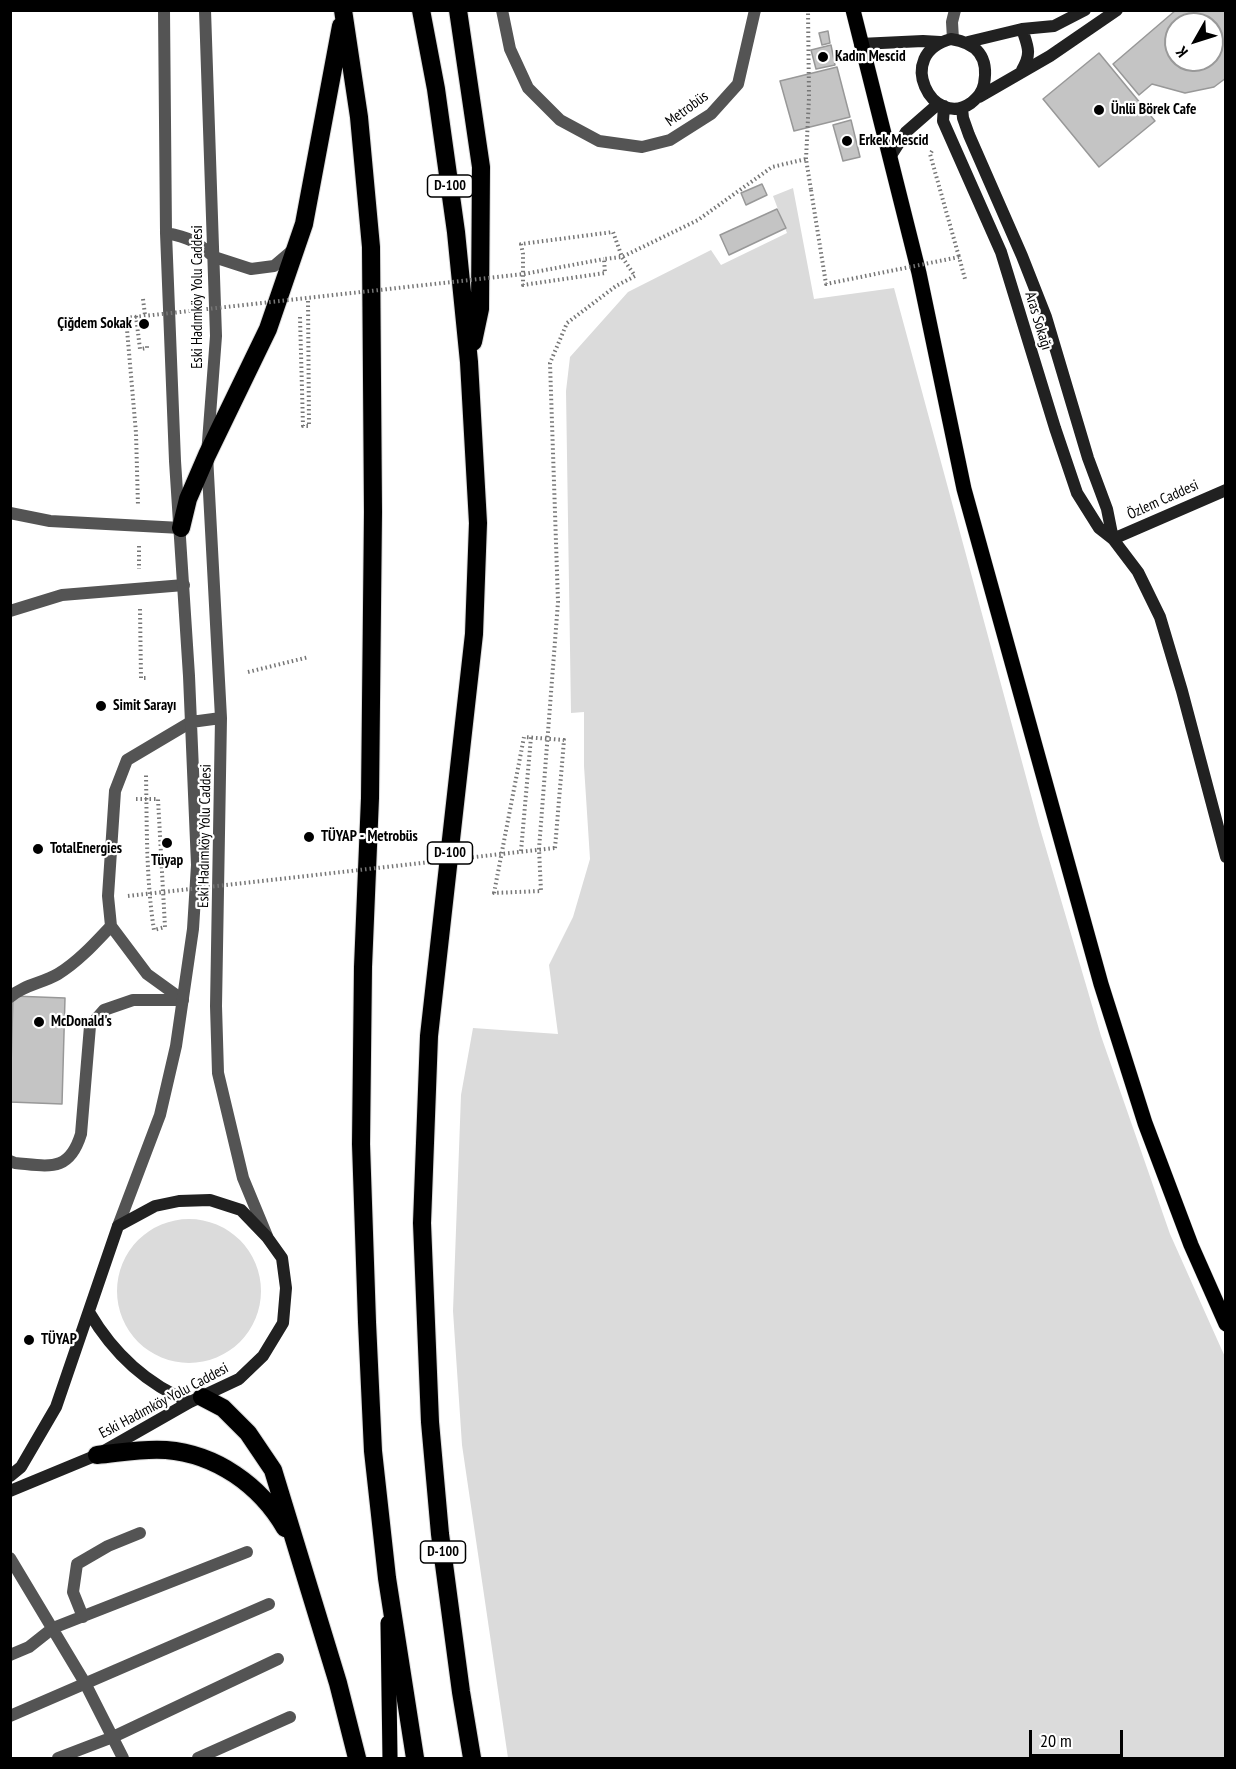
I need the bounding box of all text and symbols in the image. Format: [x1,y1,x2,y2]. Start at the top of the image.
north arrow [1164,12,1224,72]
text: K [1171,43,1192,62]
place label: Kadın Mescid [835,48,906,66]
marker: Kadın Mescid [816,50,830,64]
street label: Metrobüs [662,87,712,131]
place label: Ünlü Börek Cafe [1111,101,1196,119]
marker: Ünlü Börek Cafe [1092,103,1106,117]
place label: Erkek Mescid [859,132,928,150]
marker: Erkek Mescid [840,134,854,148]
road number: D-100 [428,175,472,197]
street label: Eski Hadımköy Yolu Caddesi [189,225,207,369]
street label: Aras Sokağı [1021,290,1055,352]
place label: Çiğdem Sokak [57,315,132,333]
marker: Çiğdem Sokak [137,317,151,331]
street label: Özlem Caddesi [1125,476,1201,524]
place label: Simit Sarayı [113,697,176,715]
marker: Simit Sarayı [94,699,108,713]
street label: Eski Hadımköy Yolu Caddesi [195,764,215,908]
place label: TÜYAP - Metrobüs [321,828,418,846]
marker: TÜYAP - Metrobüs [302,830,316,844]
marker: Tüyap [160,836,174,850]
place label: TotalEnergies [50,840,122,858]
marker: TotalEnergies [31,842,45,856]
road number: D-100 [428,842,472,864]
place label: Tüyap [151,852,183,870]
place label: McDonald's [51,1013,112,1031]
marker: McDonald's [32,1015,46,1029]
place label: TÜYAP [41,1331,77,1349]
marker: TÜYAP [22,1333,36,1347]
street label: Eski Hadımköy Yolu Caddesi [96,1359,232,1443]
road number: D-100 [420,1541,466,1563]
scale bar [1032,1718,1126,1756]
text: 20 m [1040,1729,1072,1752]

